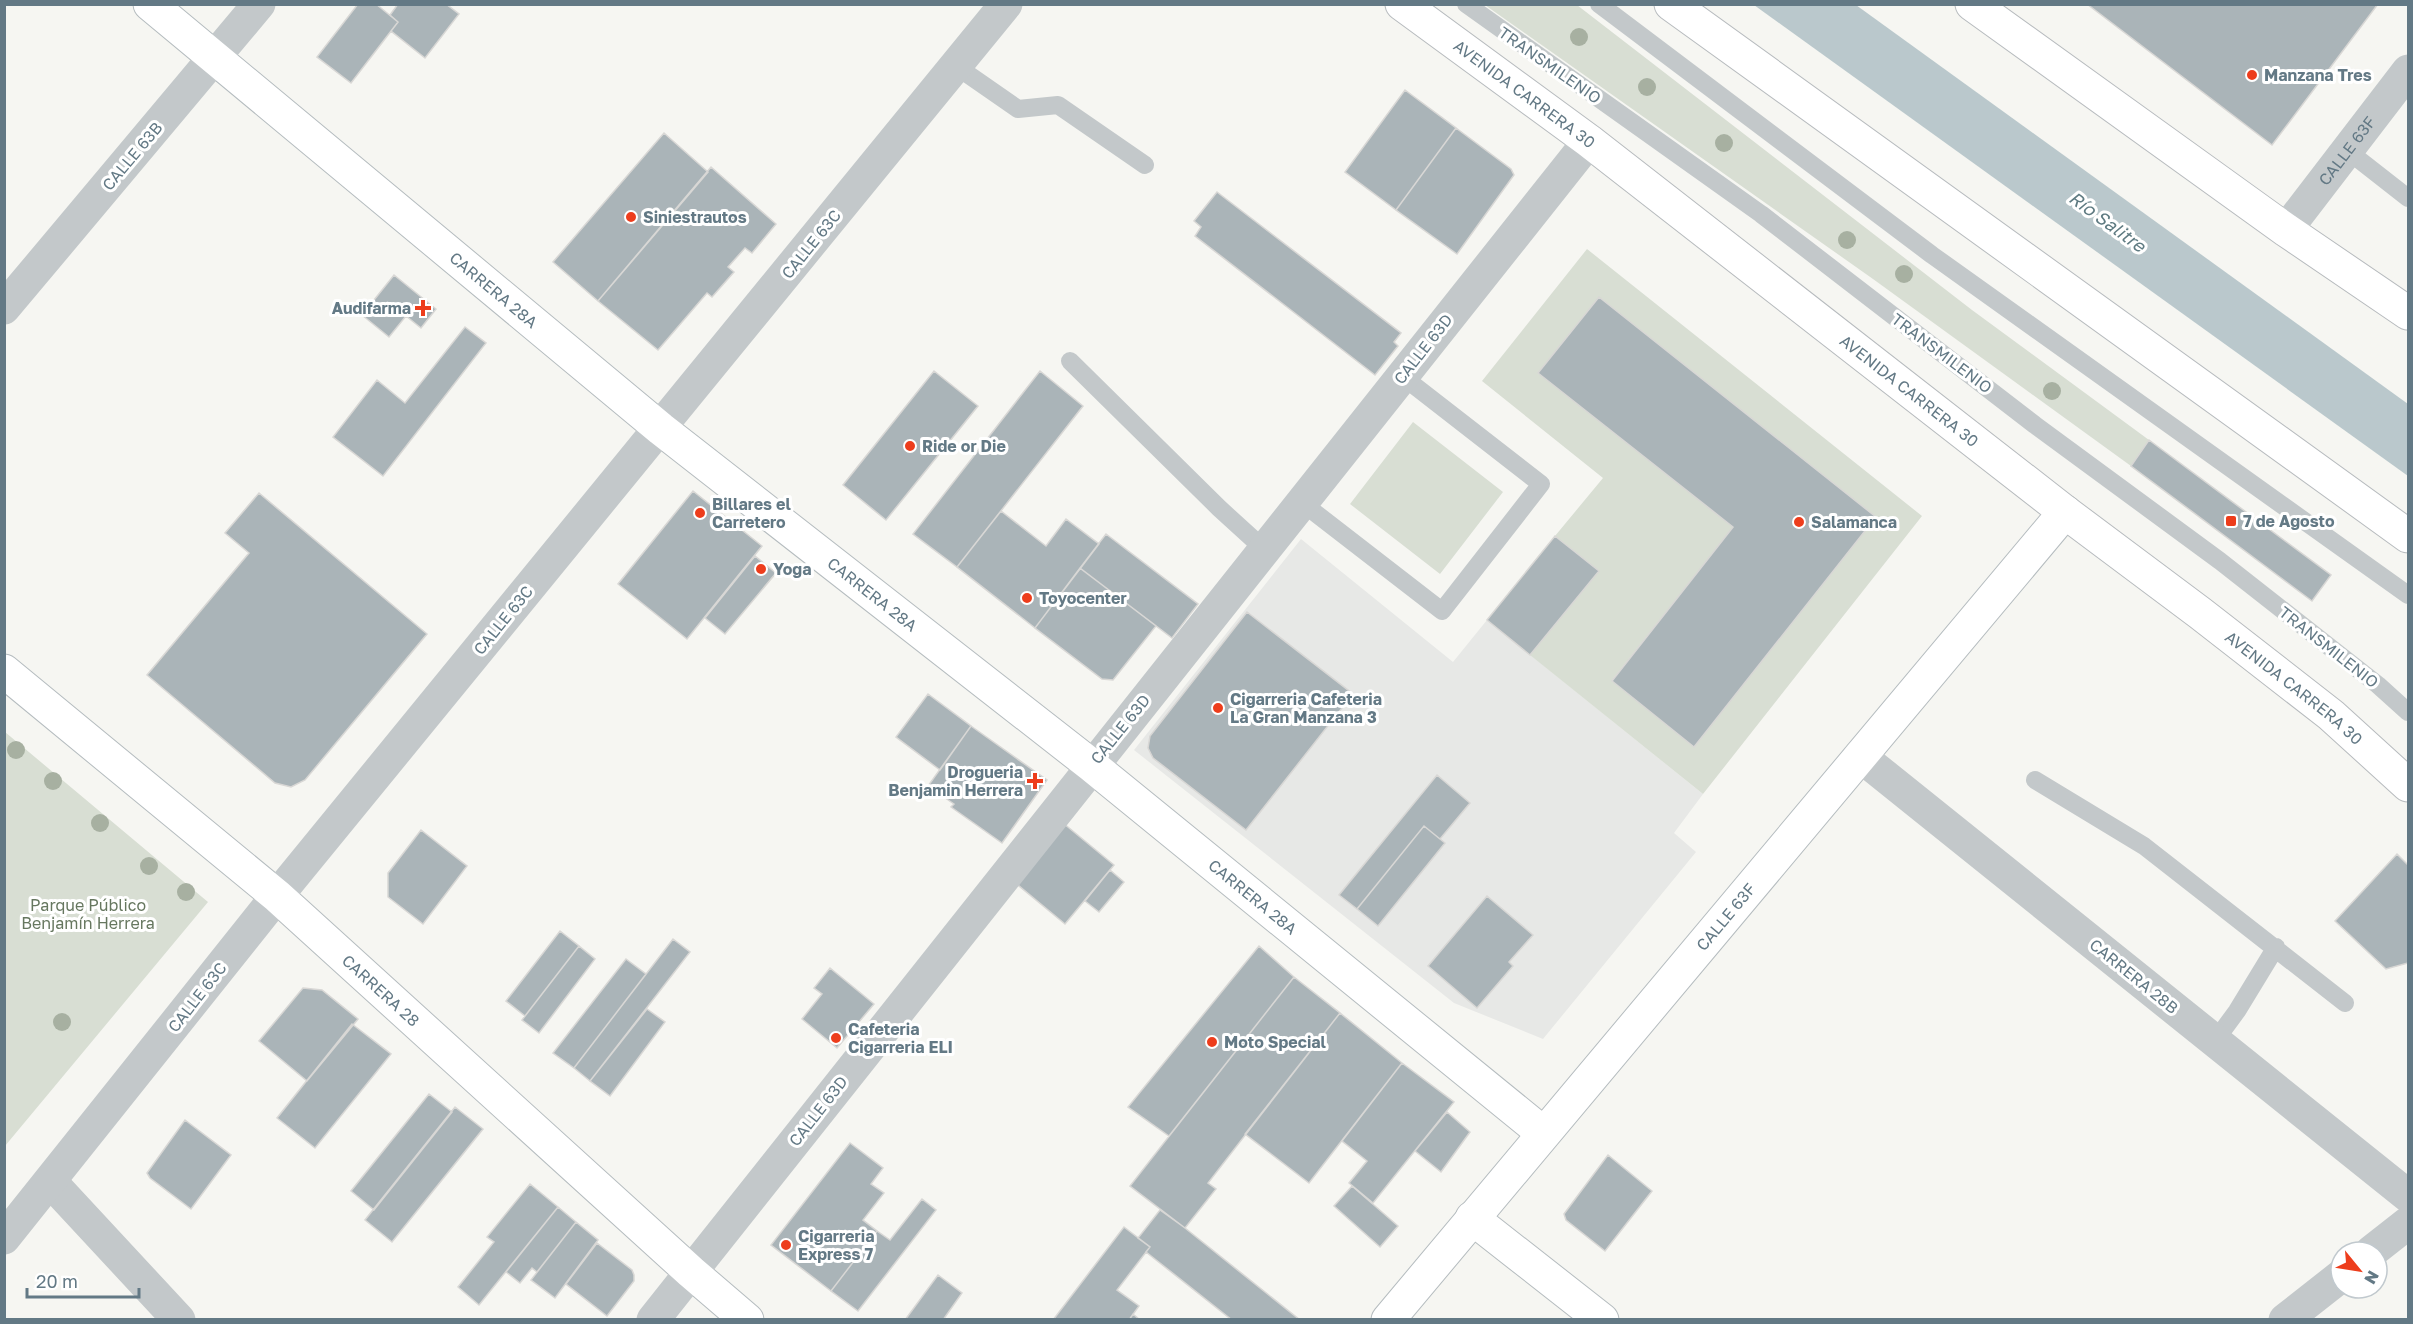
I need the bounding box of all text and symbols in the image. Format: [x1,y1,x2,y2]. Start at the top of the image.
street label: TRANSMILENIO [1495,22,1605,108]
street label: AVENIDA CARRERA 30 [1450,35,1599,152]
place label: Manzana Tres [2264,65,2372,85]
marker: Manzana Tres [2245,68,2259,82]
street label: CALLE 63F [2314,112,2380,189]
street label: CALLE 63B [98,118,166,194]
water label: Río Salitre [2065,186,2151,257]
street label: CALLE 63C [777,205,845,283]
place label: Siniestrautos [643,207,747,227]
marker: Siniestrautos [624,210,638,224]
street label: CARRERA 28A [446,248,542,332]
place label: Audifarma [332,298,411,318]
marker: Audifarma [416,301,430,315]
street label: TRANSMILENIO [1888,309,1996,397]
street label: CALLE 63D [1389,310,1457,388]
street label: AVENIDA CARRERA 30 [1836,330,1983,451]
place label: Ride or Die [922,436,1006,456]
marker: Ride or Die [903,439,917,453]
place label: Billares el Carretero [712,494,792,532]
marker: Billares el Carretero [693,506,707,520]
place label: 7 de Agosto [2243,511,2335,531]
place label: Salamanca [1811,512,1897,532]
marker: 7 de Agosto [2224,514,2238,528]
marker: Salamanca [1792,515,1806,529]
street label: CARRERA 28A [824,553,921,636]
place label: Yoga [773,559,812,579]
marker: Yoga [754,562,768,576]
street label: CALLE 63C [469,581,537,659]
place label: Toyocenter [1039,588,1127,608]
marker: Toyocenter [1020,591,1034,605]
street label: TRANSMILENIO [2275,602,2383,692]
street label: AVENIDA CARRERA 30 [2221,627,2367,749]
place label: Cigarreria Cafeteria La Gran Manzana 3 [1230,689,1382,727]
street label: CALLE 63D [1086,690,1154,768]
marker: Cigarreria Cafeteria La Gran Manzana 3 [1211,701,1225,715]
place label: Drogueria Benjamin Herrera [888,762,1023,800]
marker: Drogueria Benjamin Herrera [1028,774,1042,788]
street label: CARRERA 28A [1205,855,1301,939]
street label: CALLE 63F [1692,879,1760,955]
park label: Parque Público Benjamín Herrera [21,895,155,933]
street label: CARRERA 28B [2086,934,2182,1018]
street label: CARRERA 28 [338,950,424,1030]
street label: CALLE 63C [164,958,231,1036]
place label: Cafeteria Cigarreria ELI [848,1019,953,1057]
marker: Cafeteria Cigarreria ELI [829,1031,843,1045]
place label: Moto Special [1224,1032,1327,1052]
marker: Moto Special [1205,1035,1219,1049]
street label: CALLE 63D [784,1072,852,1150]
place label: Cigarreria Express 7 [798,1226,874,1264]
marker: Cigarreria Express 7 [779,1238,793,1252]
north arrow [2329,1240,2389,1300]
scale bar [27,1261,140,1299]
text: N [2360,1267,2384,1288]
text: 20 m [36,1270,78,1292]

